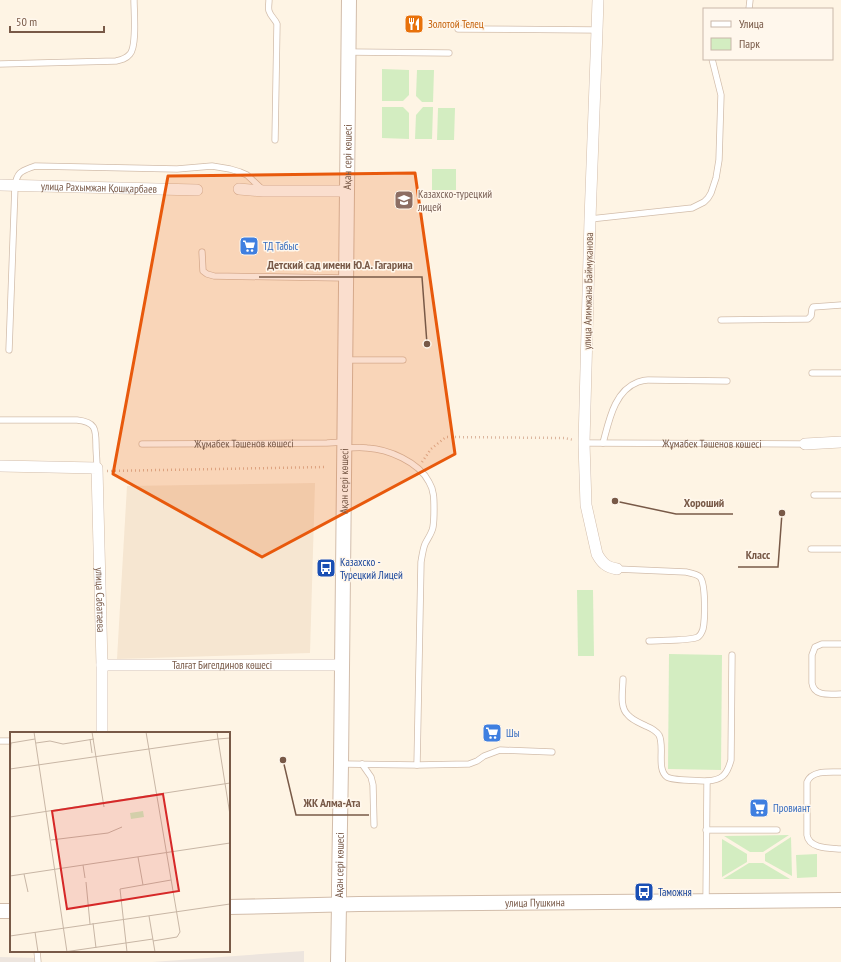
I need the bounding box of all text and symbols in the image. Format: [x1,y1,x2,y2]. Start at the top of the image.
scale bar [10,8,104,34]
legend [703,8,833,60]
restaurant icon: Золотой Телец [403,13,425,35]
text: 50 m [16,14,37,29]
text: Улица [739,16,764,31]
place label: Золотой Телец [428,17,484,31]
text: Парк [739,36,760,51]
street label: Ақан сері көшесі [340,124,355,190]
street label: улица Рахымжан Қошқарбаев [41,179,158,196]
place label: Казахско-турецкий лицей [417,187,492,214]
school or university icon: Казахско-турецкий лицей [393,189,415,211]
street label: улица Алимжана Баймуканова [580,232,596,350]
supermarket icon: ТД Табыс [238,235,260,257]
place label: ТД Табыс [263,239,298,253]
callout: Детский сад имени Ю.А. Гагарина [259,253,422,277]
text: Детский сад имени Ю.А. Гагарина [267,257,413,272]
street label: Жұмабек Тәшенов көшесі [193,436,294,451]
street label: Жұмабек Тәшенов көшесі [661,436,762,451]
street label: Ақан сері көшесі [337,448,351,514]
callout: Хороший [676,490,733,514]
text: Хороший [684,495,724,510]
callout: Класс [738,543,778,567]
text: Класс [746,547,771,562]
place label: Казахско - Турецкий Лицей [340,555,403,582]
bus stop icon: Казахско - Турецкий Лицей [315,557,337,579]
street label: улица Сабатаева [93,567,108,633]
street label: Талғат Бигелдинов көшесі [172,658,272,672]
supermarket icon: Шы [481,722,503,744]
place label: Шы [506,726,520,740]
inset map [10,732,230,952]
callout: ЖК Алма-Ата [296,791,369,815]
text: ЖК Алма-Ата [303,795,361,810]
supermarket icon: Провиант [748,797,770,819]
place label: Провиант [773,801,811,815]
street label: Ақан сері көшесі [332,832,347,898]
bus stop icon: Таможня [633,881,655,903]
place label: Таможня [658,885,692,899]
street label: улица Пушкина [505,895,565,910]

